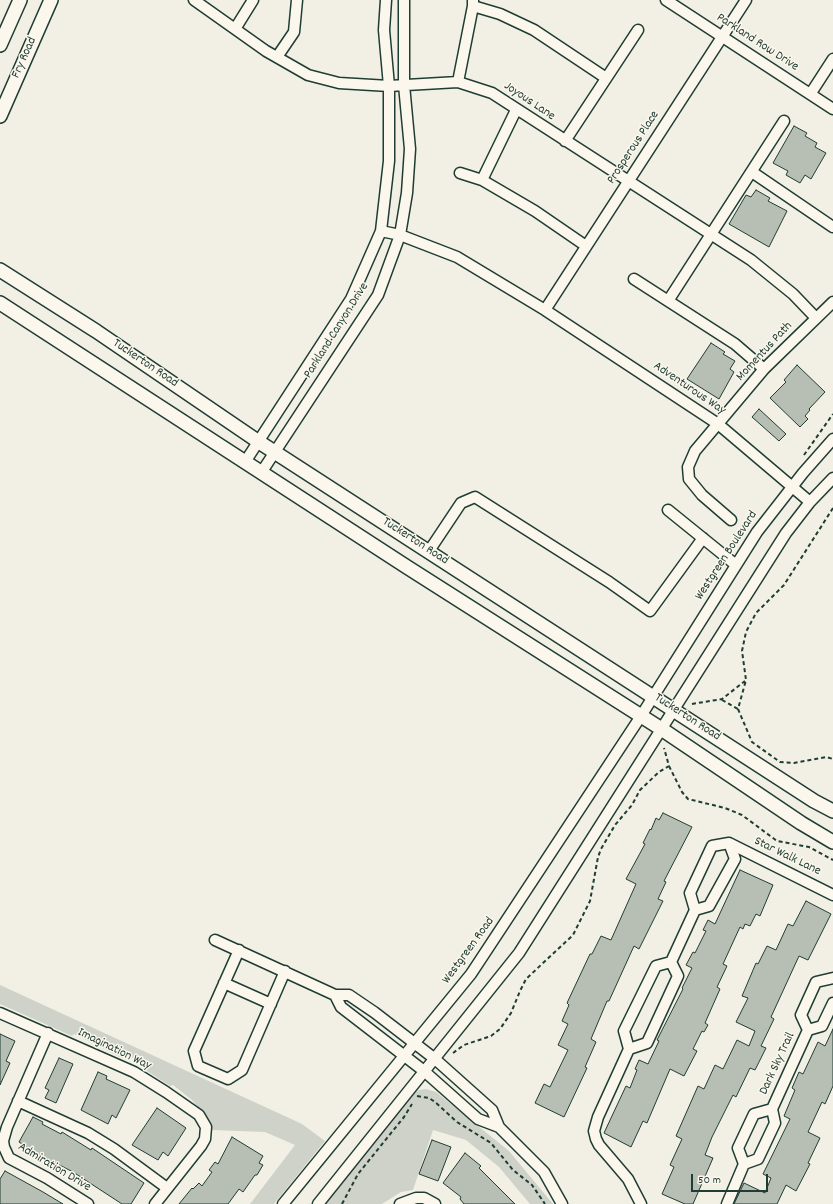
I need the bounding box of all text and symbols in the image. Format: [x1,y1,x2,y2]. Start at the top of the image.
street label: Parkland Row Drive [713,11,801,75]
street label: Fry Road [9,35,41,81]
street label: Joyous Lane [500,79,558,125]
street label: Prosperous Place [604,108,664,188]
street label: Parkland Canyon Drive [301,280,373,382]
street label: Momentus Path [733,319,797,385]
street label: Tuckerton Road [109,336,181,392]
street label: Adventurous Way [650,359,728,419]
street label: Westgreen Boulevard [692,508,762,604]
street label: Tuckerton Road [379,515,451,569]
street label: Tuckerton Road [651,691,723,745]
street label: Star Walk Lane [751,834,823,880]
street label: Westgreen Road [440,915,498,987]
street label: Imagination Way [75,1025,153,1075]
street label: Dark Sky Trail [757,1030,799,1098]
street label: Admiration Drive [15,1140,93,1196]
scale bar [693,1166,770,1192]
text: 50 m [698,1172,721,1189]

